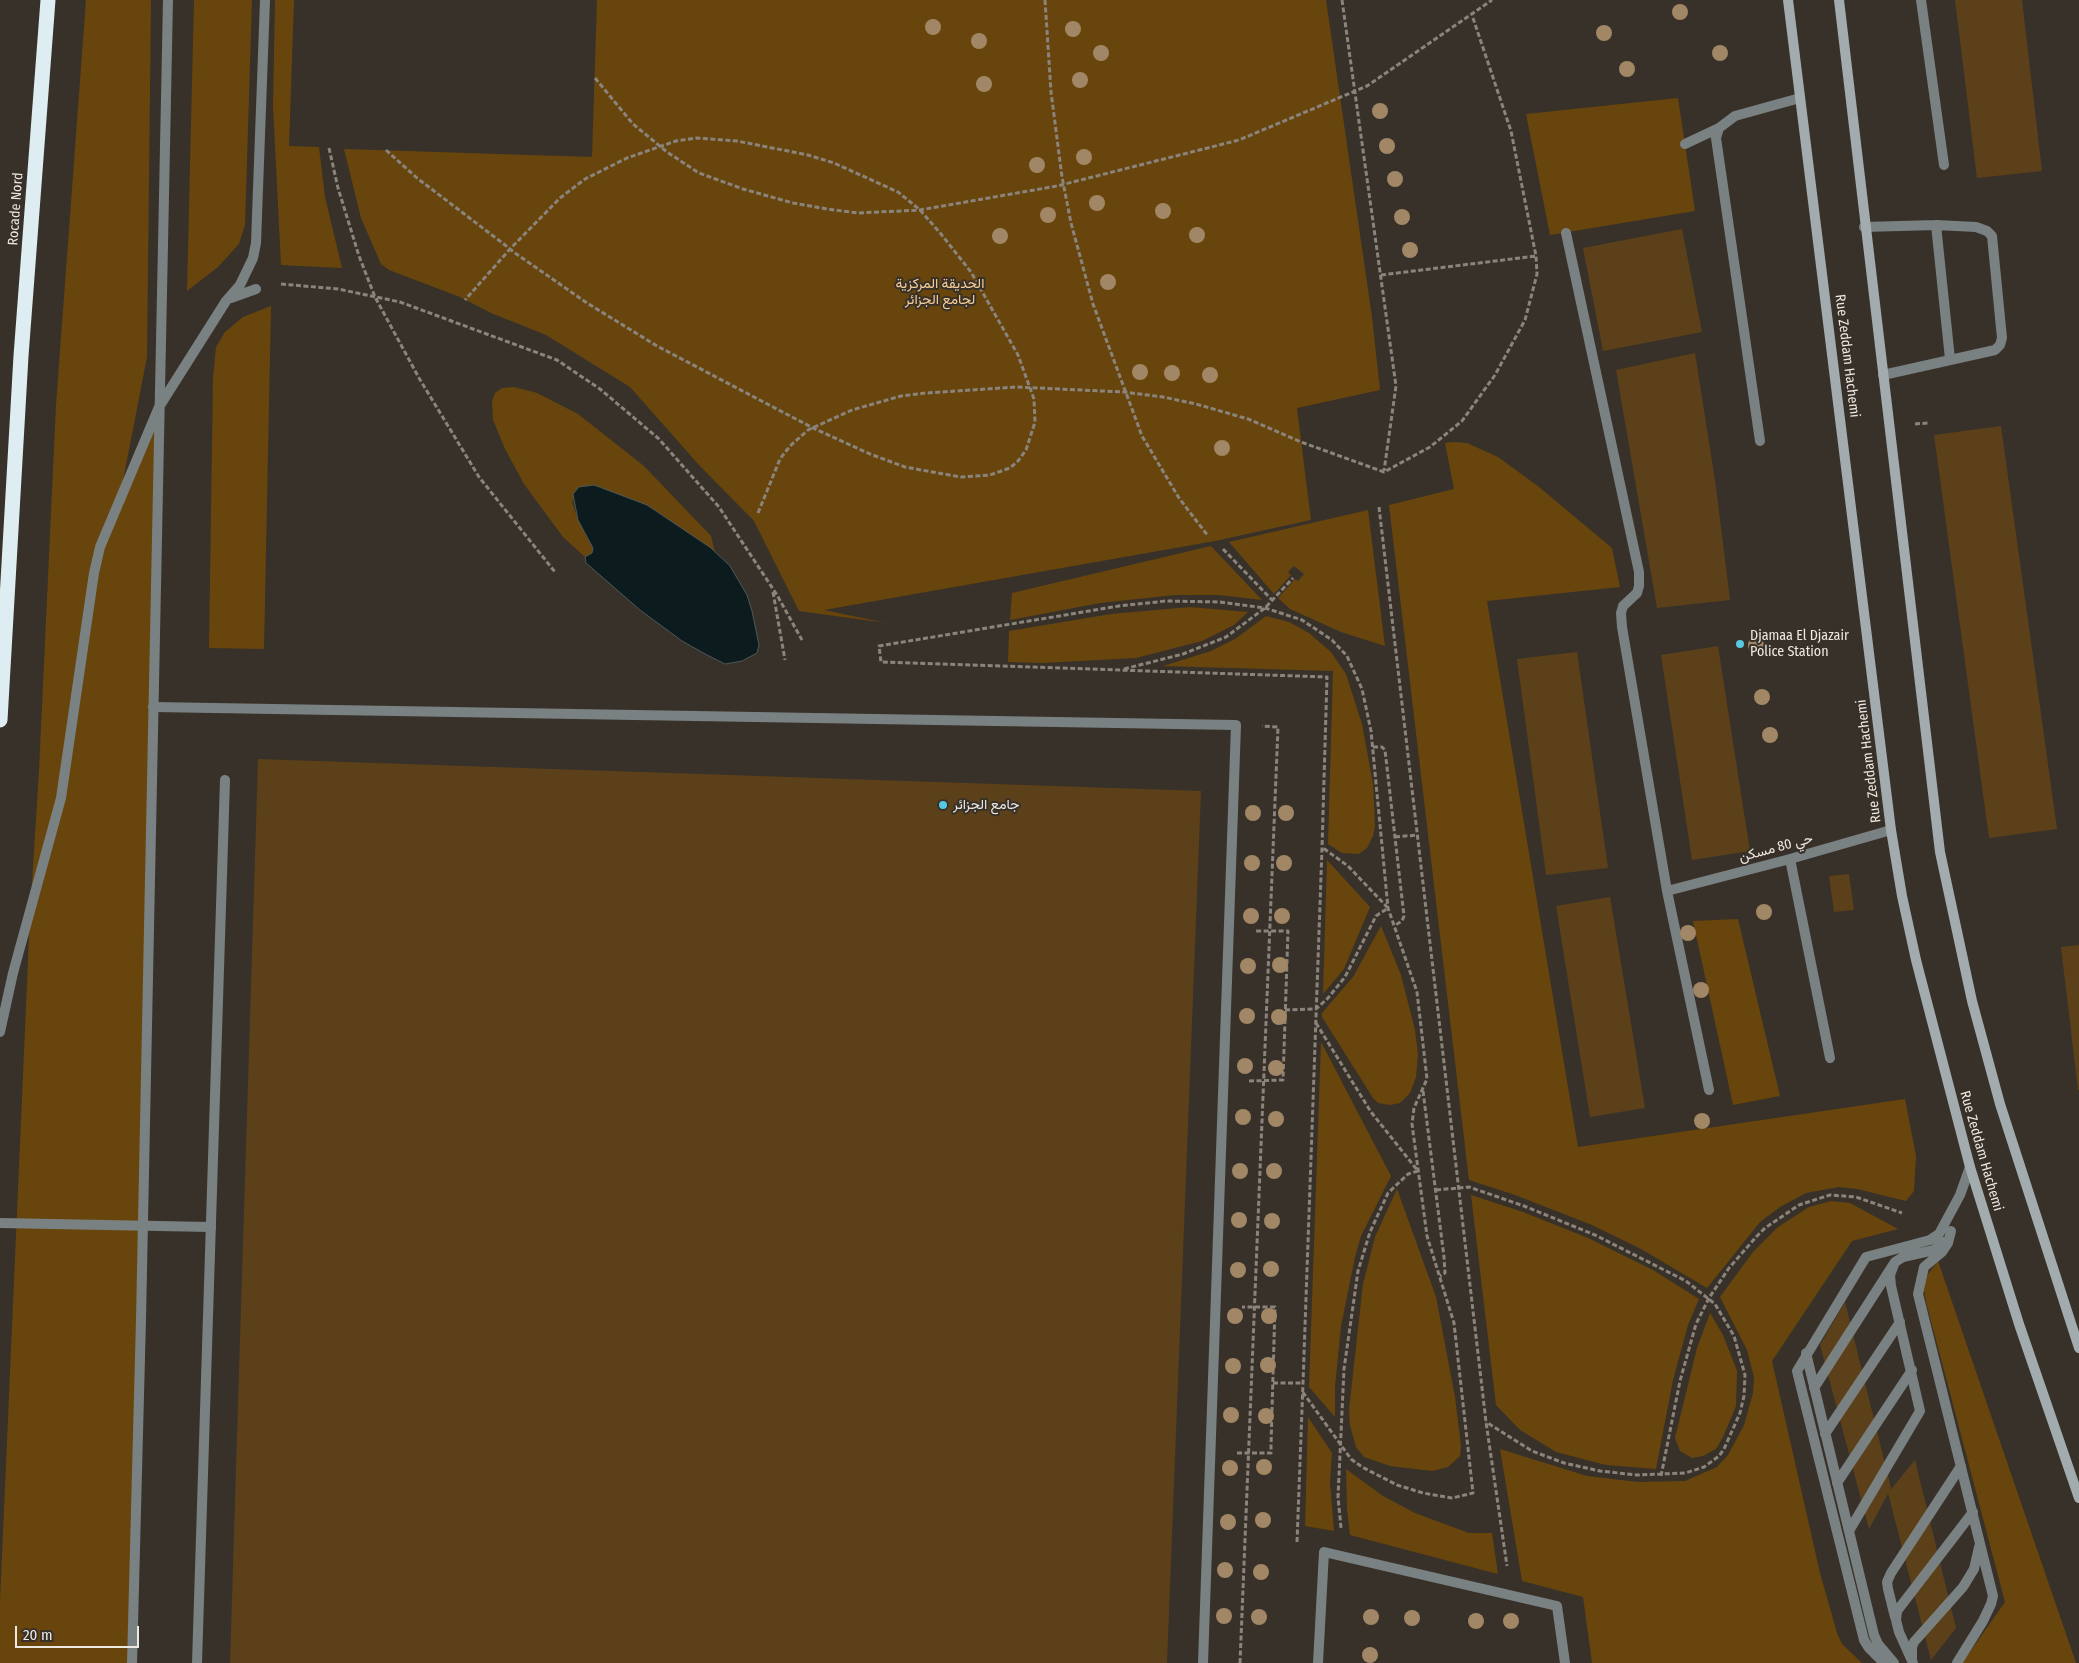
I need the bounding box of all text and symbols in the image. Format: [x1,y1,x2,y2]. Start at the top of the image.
street label: Rocade Nord [5,172,27,246]
park label: الحديقة المركزية لجامع الجزائر [896,276,984,308]
street label: Rue Zeddam Hachemi [1831,293,1863,419]
place label: Djamaa El Djazair Police Station [1750,628,1849,660]
marker: Djamaa El Djazair Police Station [1734,638,1746,650]
street label: Rue Zeddam Hachemi [1853,698,1885,824]
place label: جامع الجزائر [953,797,1019,813]
marker: جامع الجزائر [937,799,949,811]
street label: حي 80 مسكن [1737,830,1815,866]
street label: Rue Zeddam Hachemi [1956,1089,2006,1213]
scale bar [18,1616,141,1648]
text: 20 m [23,1626,53,1644]

